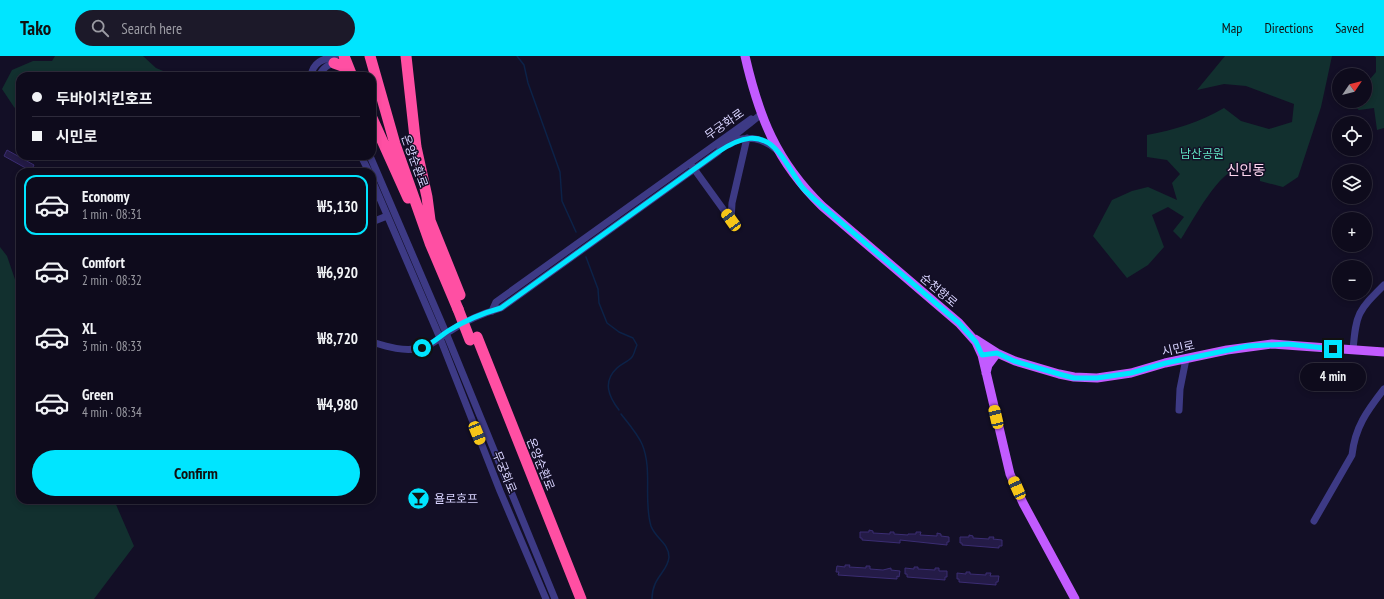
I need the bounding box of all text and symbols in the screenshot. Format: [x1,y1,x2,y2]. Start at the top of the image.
search box [75,10,355,46]
text: Tako [20,16,51,40]
icon: search [89,17,111,39]
text: Search here [121,19,182,38]
text: Map [1222,19,1242,37]
text: Directions [1264,19,1313,37]
text: Saved [1335,19,1364,37]
north arrow [1332,68,1372,108]
map controls [1332,68,1372,300]
text: 두바이치킨호프 [56,89,153,108]
street label: 무궁화로 [702,105,746,143]
button: locate [1332,116,1372,156]
text: 시민로 [56,127,97,146]
street label: 온양순환로 [399,132,431,190]
park label: 남산공원 [1180,146,1224,161]
district label: 신인동 [1227,161,1265,179]
button: layers [1332,164,1372,204]
icon: car [34,187,70,223]
text: Economy [82,187,130,206]
text: ₩5,130 [317,197,358,216]
text: 1 min · 08:31 [82,206,142,223]
car [719,207,743,233]
button: + [1332,212,1372,252]
icon: car [34,253,70,289]
text: Comfort [82,253,125,272]
button: − [1332,260,1372,300]
text: ₩6,920 [317,263,358,282]
street label: 순천향로 [917,270,961,310]
text: 2 min · 08:32 [82,272,142,289]
icon: car [34,319,70,355]
text: XL [82,319,96,338]
text: ₩8,720 [317,329,358,348]
street label: 시민로 [1160,337,1196,359]
text: 3 min · 08:33 [82,338,142,355]
route start [413,339,431,357]
route end [1324,340,1342,358]
callout: 4 min [1300,363,1366,391]
text: 4 min [1320,368,1346,385]
icon: car [34,385,70,421]
text: Green [82,385,114,404]
text: ₩4,980 [317,395,358,414]
text: 4 min · 08:34 [82,404,142,421]
car [987,404,1005,430]
car [467,420,487,446]
street label: 온양순환로 [524,436,558,492]
street label: 무궁화로 [490,449,520,495]
button: Confirm [32,450,360,496]
car [1007,475,1027,501]
bar icon: 욜로호프 [405,485,431,511]
place label: 욜로호프 [434,491,478,506]

